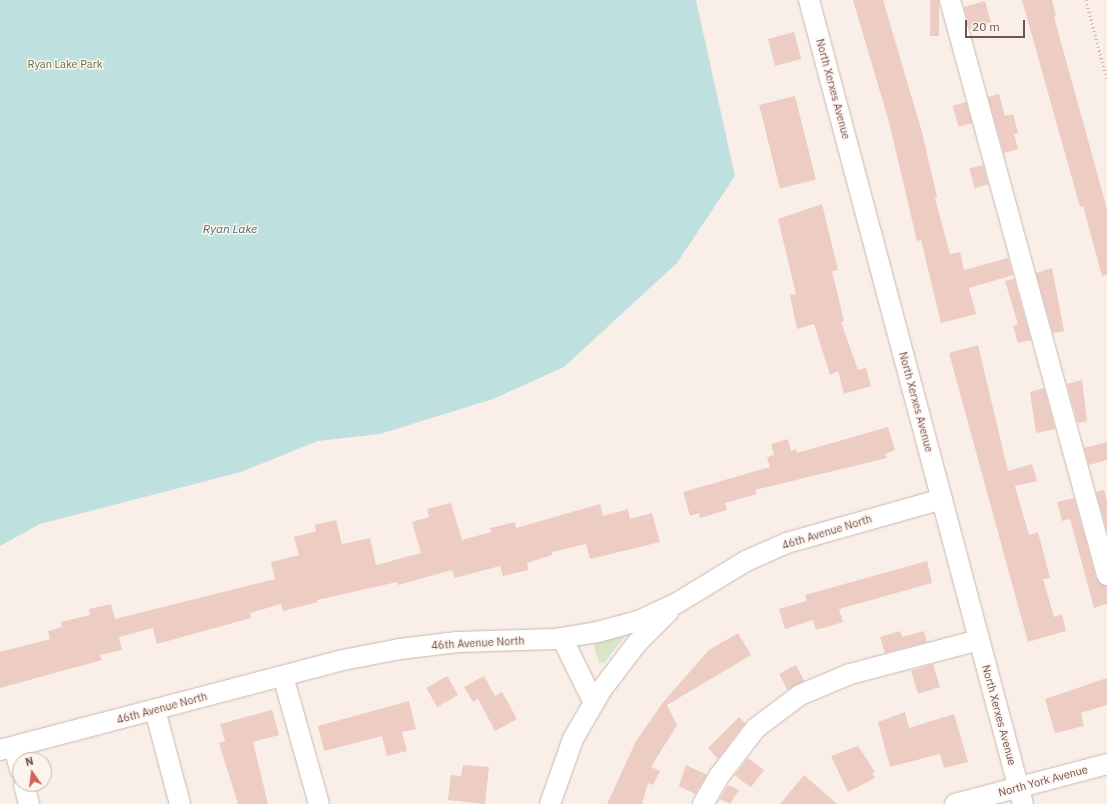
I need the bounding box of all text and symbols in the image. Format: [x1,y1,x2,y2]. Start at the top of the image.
scale bar [967,12,1027,38]
text: 20 m [972,19,1000,34]
street label: North Xerxes Avenue [813,37,853,141]
park label: Ryan Lake Park [28,57,102,71]
water label: Ryan Lake [203,222,257,236]
street label: North Xerxes Avenue [896,350,936,454]
street label: 46th Avenue North [780,512,874,552]
street label: 46th Avenue North [431,634,525,652]
street label: North Xerxes Avenue [979,663,1019,767]
street label: 46th Avenue North [115,690,209,726]
north arrow [12,752,52,792]
text: N [24,754,35,769]
street label: North York Avenue [997,763,1089,799]

